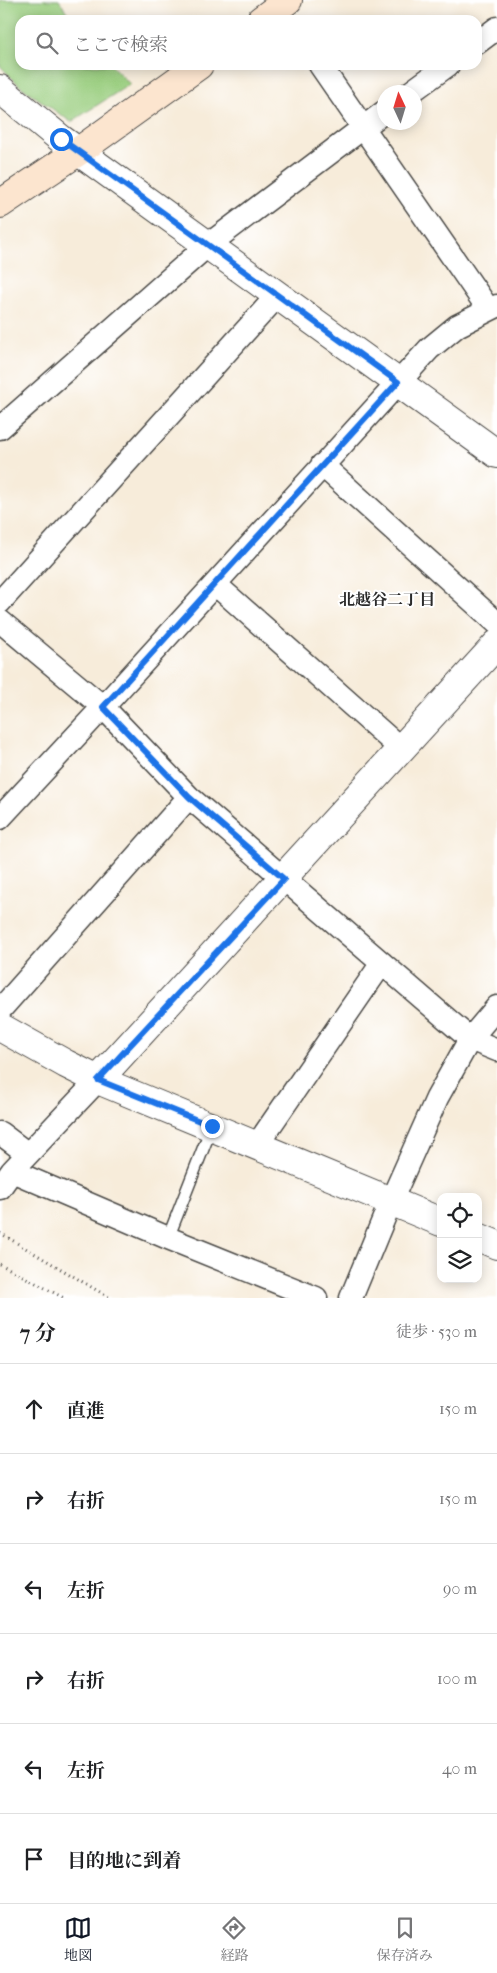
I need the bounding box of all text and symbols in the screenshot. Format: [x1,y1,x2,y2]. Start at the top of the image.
search box [15,15,482,70]
icon: search [33,29,61,57]
text: ここで検索 [73,34,168,56]
north arrow [377,85,422,130]
route start [50,128,73,151]
district label: 北越谷二丁目 [339,590,435,609]
route end [201,1115,224,1138]
map controls [437,1193,482,1283]
button: locate [437,1193,482,1238]
button: layers [437,1238,482,1283]
text: 7 分 [20,1321,56,1345]
text: 徒歩 · 530 m [396,1322,477,1341]
icon: ahead [20,1395,48,1423]
text: 150 m [439,1399,477,1418]
text: 直進 [67,1400,105,1422]
icon: right [20,1485,48,1513]
text: 150 m [439,1489,477,1508]
text: 右折 [67,1490,105,1512]
icon: left [20,1575,48,1603]
text: 90 m [443,1579,477,1598]
text: 左折 [67,1580,105,1602]
icon: right [20,1665,48,1693]
text: 100 m [437,1669,477,1688]
text: 右折 [67,1670,105,1692]
icon: left [20,1755,48,1783]
text: 40 m [442,1759,477,1778]
text: 左折 [67,1760,105,1782]
icon: arrive [20,1845,48,1873]
text: 目的地に到着 [67,1850,181,1872]
tab: 地図 [64,1914,92,1964]
tab: 経路 [220,1914,248,1964]
tab: 保存済み [377,1914,433,1964]

